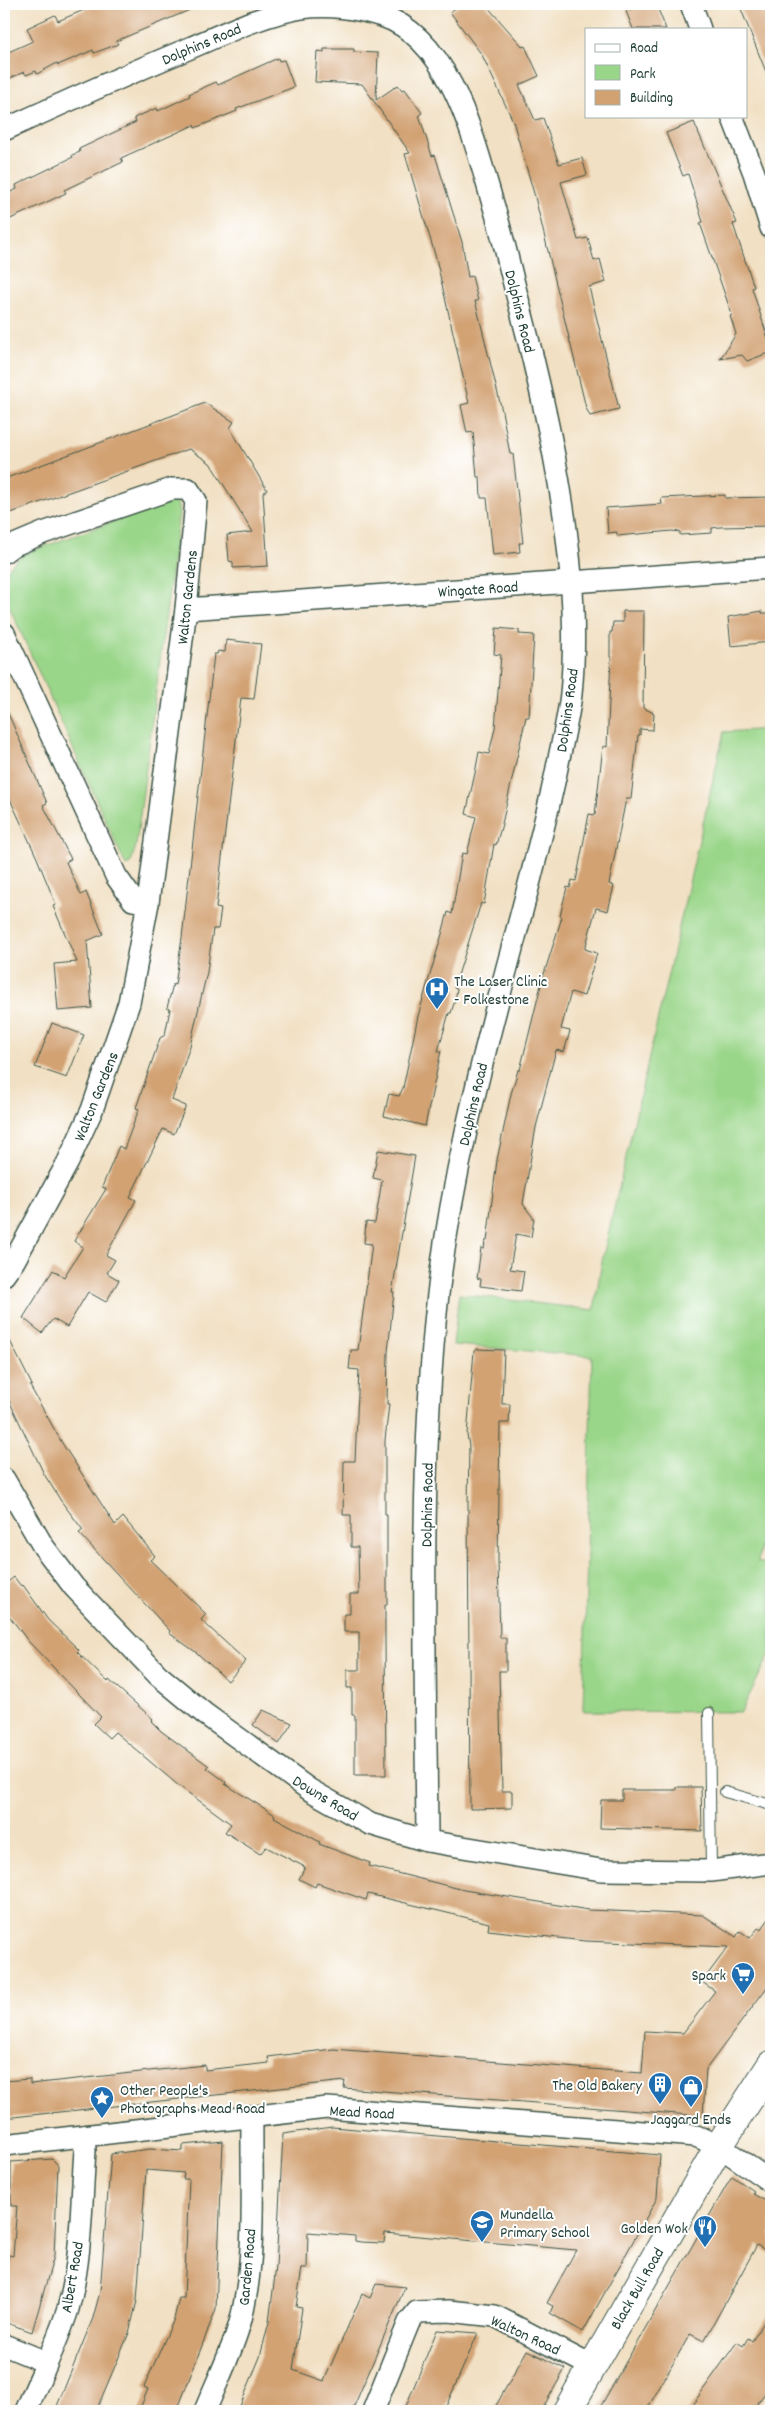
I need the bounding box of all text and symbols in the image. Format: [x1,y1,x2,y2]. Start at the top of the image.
street label: Dolphins Road [159,18,245,72]
legend [585,28,748,118]
text: Road [630,38,658,60]
text: Park [630,64,656,86]
text: Building [630,88,673,110]
street label: Dolphins Road [497,268,540,355]
street label: Walton Gardens [172,549,205,646]
street label: Wingate Road [437,576,519,605]
street label: Dolphins Road [551,667,586,754]
place label: The Laser Clinic - Folkestone [454,971,547,1012]
hospital icon: The Laser Clinic - Folkestone [424,976,450,1010]
street label: Walton Gardens [69,1048,126,1145]
street label: Dolphins Road [454,1061,495,1148]
street label: Dolphins Road [416,1463,441,1548]
street label: Downs Road [287,1770,362,1828]
supermarket icon: Spark [730,1961,756,1995]
place label: Spark [692,1965,726,1988]
building icon: The Old Bakery [647,2071,673,2105]
shop icon: Jaggard Ends [678,2074,704,2108]
place label: The Old Bakery [552,2075,643,2098]
place label: Other People's Photographs Mead Road [120,2080,265,2121]
place icon: Other People's Photographs Mead Road [89,2085,115,2119]
street label: Mead Road [329,2100,395,2127]
place label: Jaggard Ends [651,2109,732,2132]
place label: Mundella Primary School [500,2204,590,2245]
school or university icon: Mundella Primary School [469,2209,495,2243]
restaurant icon: Golden Wok [692,2214,718,2248]
place label: Golden Wok [621,2218,688,2241]
street label: Garden Road [234,2228,263,2307]
street label: Albert Road [56,2240,91,2315]
street label: Black Bull Road [605,2244,671,2335]
street label: Walton Road [486,2310,564,2362]

